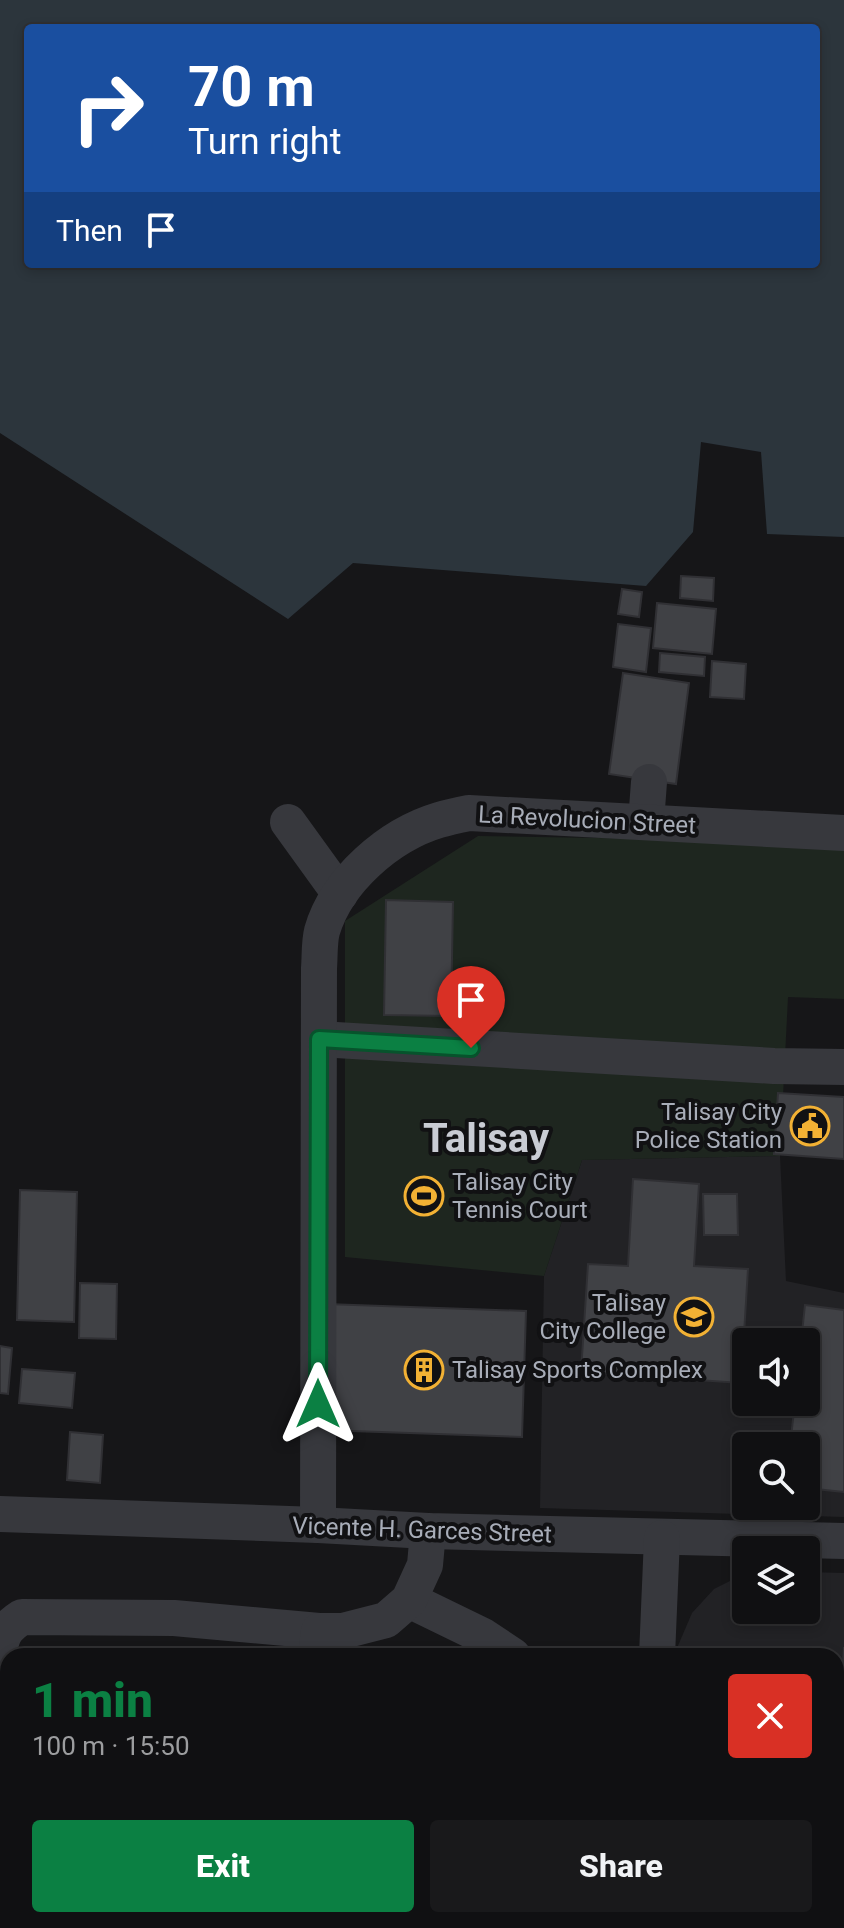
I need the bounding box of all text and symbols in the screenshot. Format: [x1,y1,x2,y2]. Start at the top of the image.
text: 70 m [188,54,315,120]
icon: right [56,56,160,160]
text: Turn right [188,121,341,163]
icon: arrive [139,208,183,252]
text: Then [56,213,123,248]
street label: La Revolucion Street [477,800,697,840]
pin [437,966,505,1048]
icon: arrive [449,978,493,1022]
place label: Talisay City Police Station [635,1098,783,1154]
public building icon: Talisay City Police Station [789,1105,831,1147]
district label: Talisay [423,1115,550,1162]
place label: Talisay City Tennis Court [452,1168,588,1224]
sports icon: Talisay City Tennis Court [403,1175,445,1217]
place label: Talisay City College [539,1289,667,1345]
school or university icon: Talisay City College [673,1296,715,1338]
map controls [732,1328,820,1624]
button: sound [732,1328,820,1416]
building icon: Talisay Sports Complex [403,1349,445,1391]
place label: Talisay Sports Complex [452,1356,703,1384]
position arrow [276,1362,360,1446]
button: search [732,1432,820,1520]
street label: Vicente H. Garces Street [292,1511,552,1549]
button: layers [732,1536,820,1624]
text: 1 min [32,1672,153,1729]
button: close [728,1674,812,1758]
text: 100 m · 15:50 [32,1731,190,1761]
button: Exit [32,1820,414,1912]
button: Share [430,1820,812,1912]

